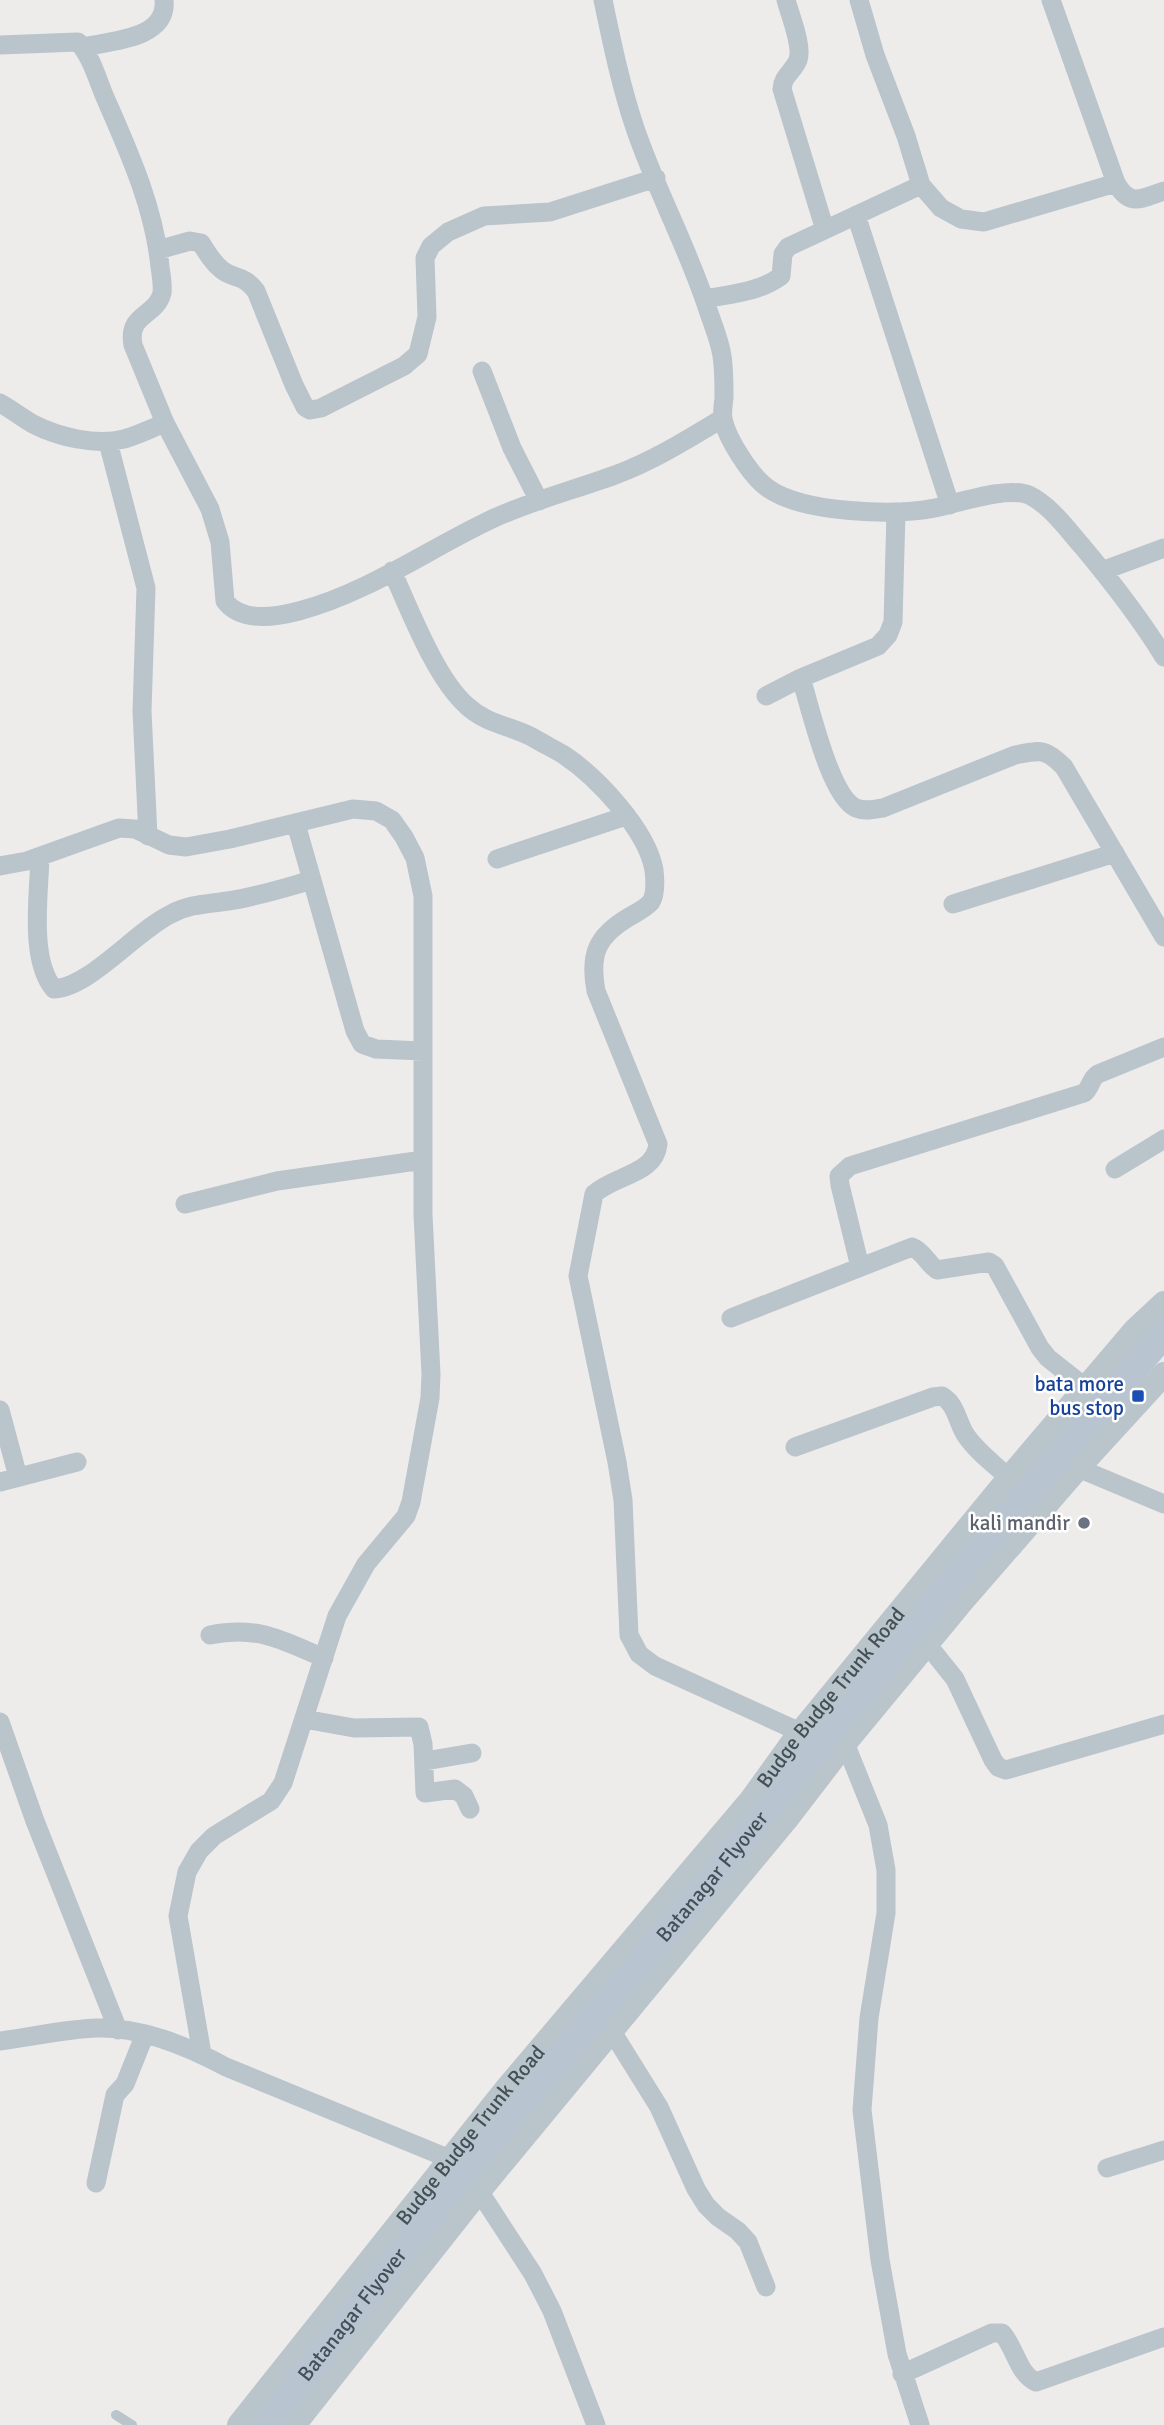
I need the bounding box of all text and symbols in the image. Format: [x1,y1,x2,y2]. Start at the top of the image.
place label: bata more bus stop [1034,1371,1124,1421]
marker: bata more bus stop [1130,1388,1146,1404]
place label: kali mandir [969,1510,1070,1536]
marker: kali mandir [1076,1515,1092,1531]
street label: Budge Budge Trunk Road [751,1602,911,1793]
street label: Batanagar Flyover [650,1806,774,1947]
street label: Budge Budge Trunk Road [390,2040,551,2230]
street label: Batanagar Flyover [292,2243,412,2387]

